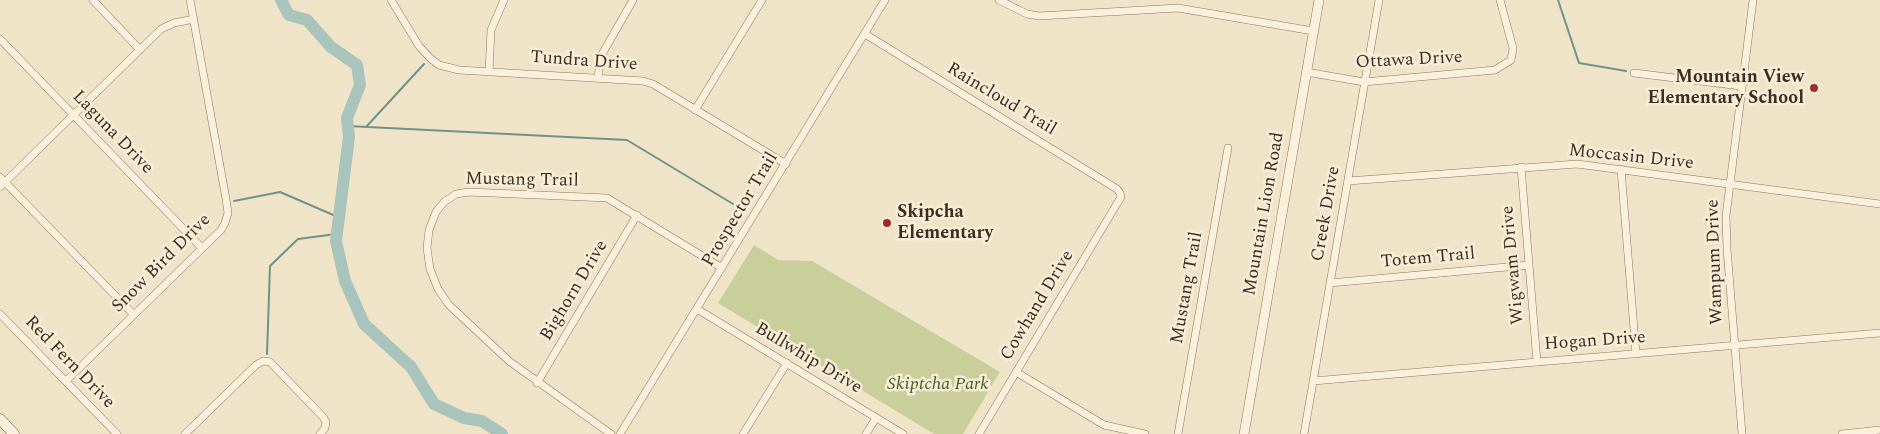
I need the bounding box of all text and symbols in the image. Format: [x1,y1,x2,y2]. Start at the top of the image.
street label: Tundra Drive [530,47,638,77]
street label: Ottawa Drive [1355,47,1463,75]
street label: Raincloud Trail [942,59,1060,141]
place label: Mountain View Elementary School [1647,67,1804,110]
marker: Mountain View Elementary School [1808,82,1820,94]
street label: Laguna Drive [67,87,157,179]
street label: Mountain Lion Road [1240,131,1290,297]
street label: Moccasin Drive [1567,141,1695,175]
street label: Prospector Trail [698,149,784,271]
street label: Creek Drive [1308,165,1346,263]
street label: Mustang Trail [465,169,579,193]
street label: Wampum Drive [1703,199,1729,325]
place label: Skipcha Elementary [897,202,993,244]
street label: Wigwam Drive [1498,205,1530,325]
street label: Snow Bird Drive [108,210,216,318]
marker: Skipcha Elementary [881,217,893,229]
street label: Mustang Trail [1168,230,1208,346]
street label: Bighorn Drive [537,237,613,345]
street label: Totem Trail [1380,244,1476,274]
street label: Cowhand Drive [997,247,1079,365]
street label: Red Fern Drive [19,312,119,414]
street label: Bullwhip Drive [751,319,865,399]
street label: Hogan Drive [1543,328,1647,356]
park label: Skiptcha Park [887,374,989,396]

